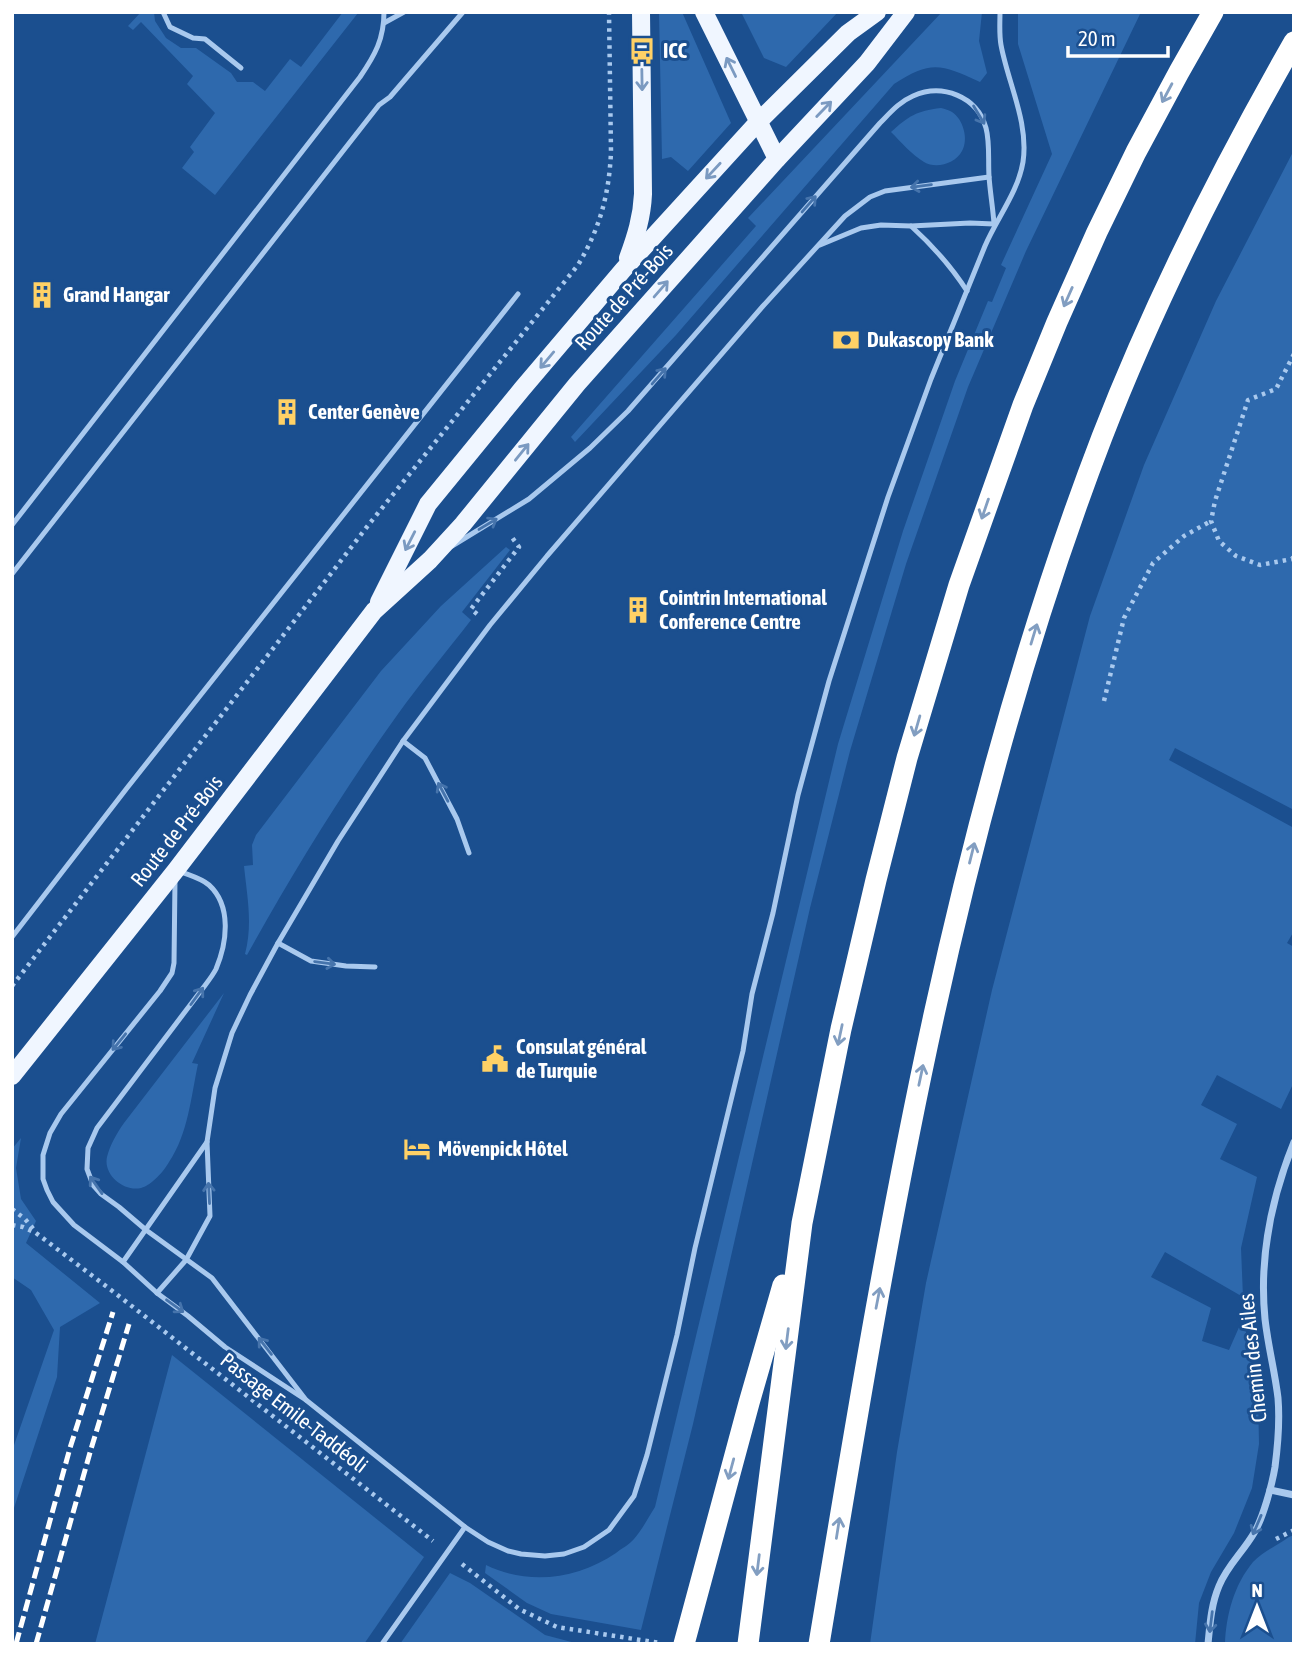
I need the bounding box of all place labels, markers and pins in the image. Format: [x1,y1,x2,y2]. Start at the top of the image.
bus stop icon: ICC [627,36,657,66]
place label: ICC [663,38,687,62]
building icon: Grand Hangar [27,280,57,310]
place label: Grand Hangar [63,282,170,306]
bank icon: Dukascopy Bank [831,325,861,355]
place label: Dukascopy Bank [867,327,994,351]
building icon: Center Genève [272,397,302,427]
place label: Center Genève [308,399,420,423]
place label: Cointrin International Conference Centre [659,585,827,633]
building icon: Cointrin International Conference Centre [623,595,653,625]
place label: Consulat général de Turquie [516,1034,647,1082]
public building icon: Consulat général de Turquie [480,1044,510,1074]
hotel icon: Mövenpick Hôtel [402,1134,432,1164]
place label: Mövenpick Hôtel [438,1136,568,1160]

